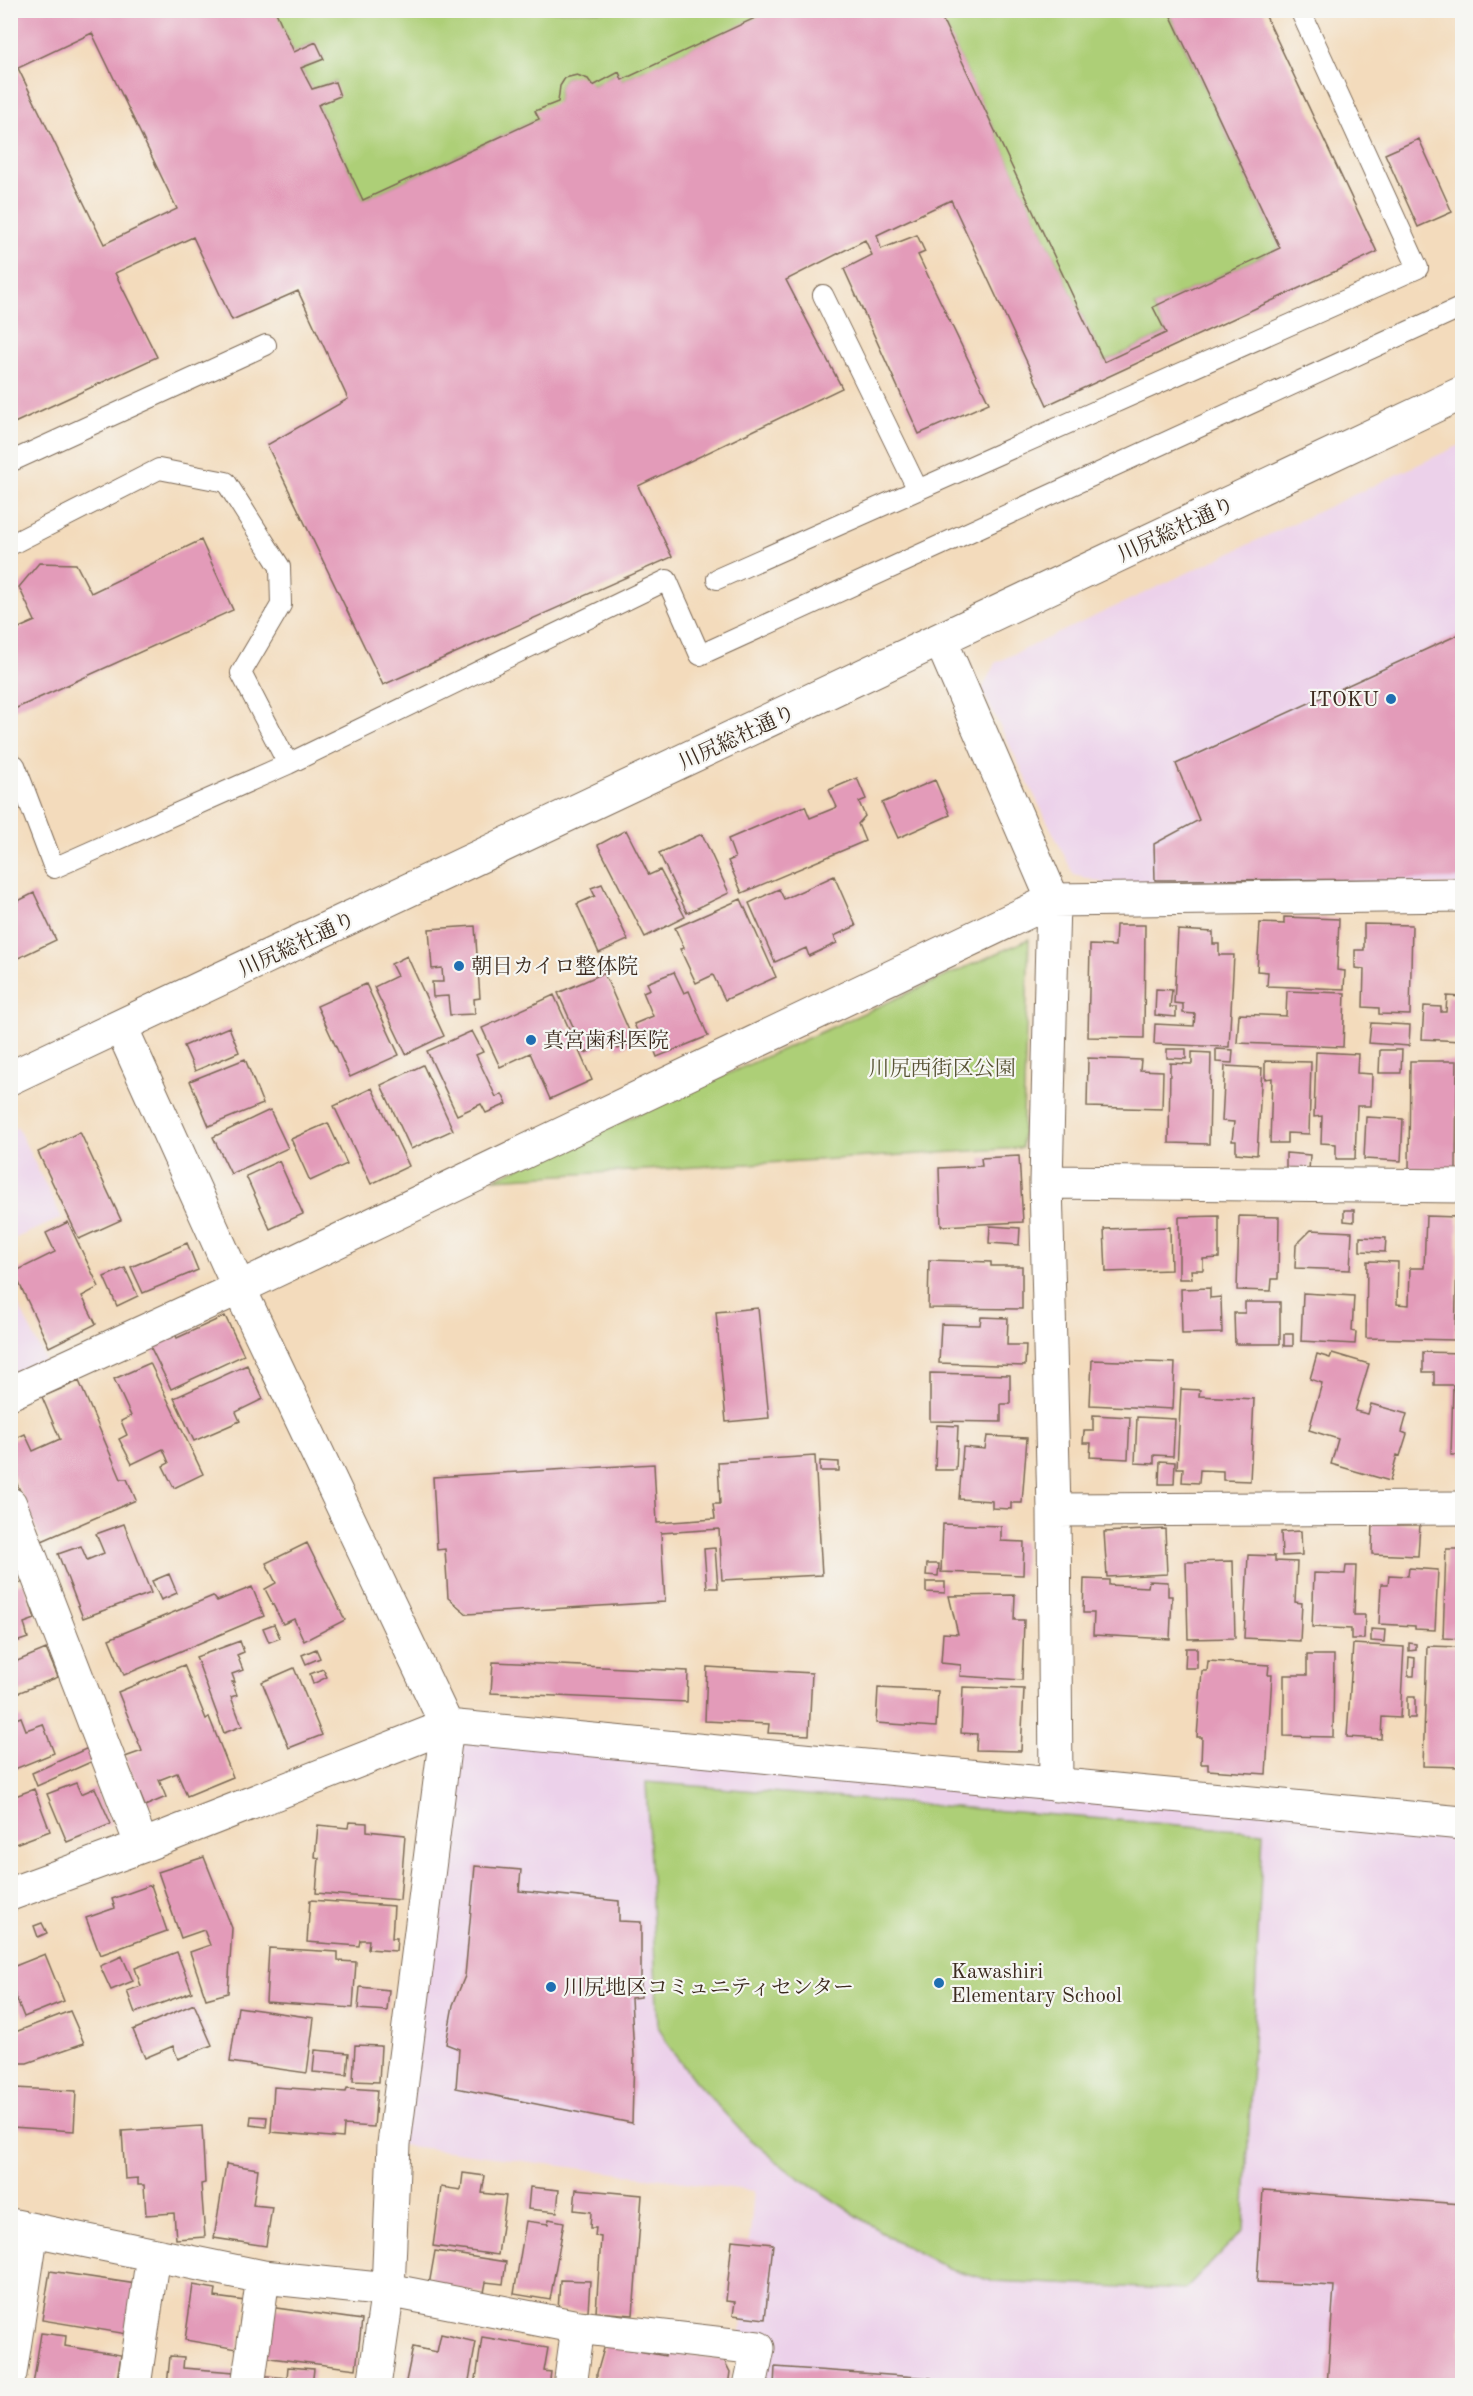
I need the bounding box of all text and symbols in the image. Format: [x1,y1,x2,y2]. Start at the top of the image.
street label: 川尻総社通り [1114,492,1238,567]
place label: ITOKU [1309,690,1379,711]
marker: ITOKU [1384,692,1398,706]
street label: 川尻総社通り [675,700,799,775]
street label: 川尻総社通り [235,907,359,982]
place label: 朝日カイロ整体院 [471,955,638,978]
marker: 朝日カイロ整体院 [452,959,466,973]
place label: 真宮歯科医院 [543,1029,669,1052]
marker: 真宮歯科医院 [524,1033,538,1047]
park label: 川尻西街区公園 [869,1057,1016,1080]
place label: Kawashiri Elementary School [951,1962,1122,2007]
place label: 川尻地区コミュニティセンター [563,1976,854,1999]
marker: Kawashiri Elementary School [932,1976,946,1990]
marker: 川尻地区コミュニティセンター [544,1980,558,1994]

